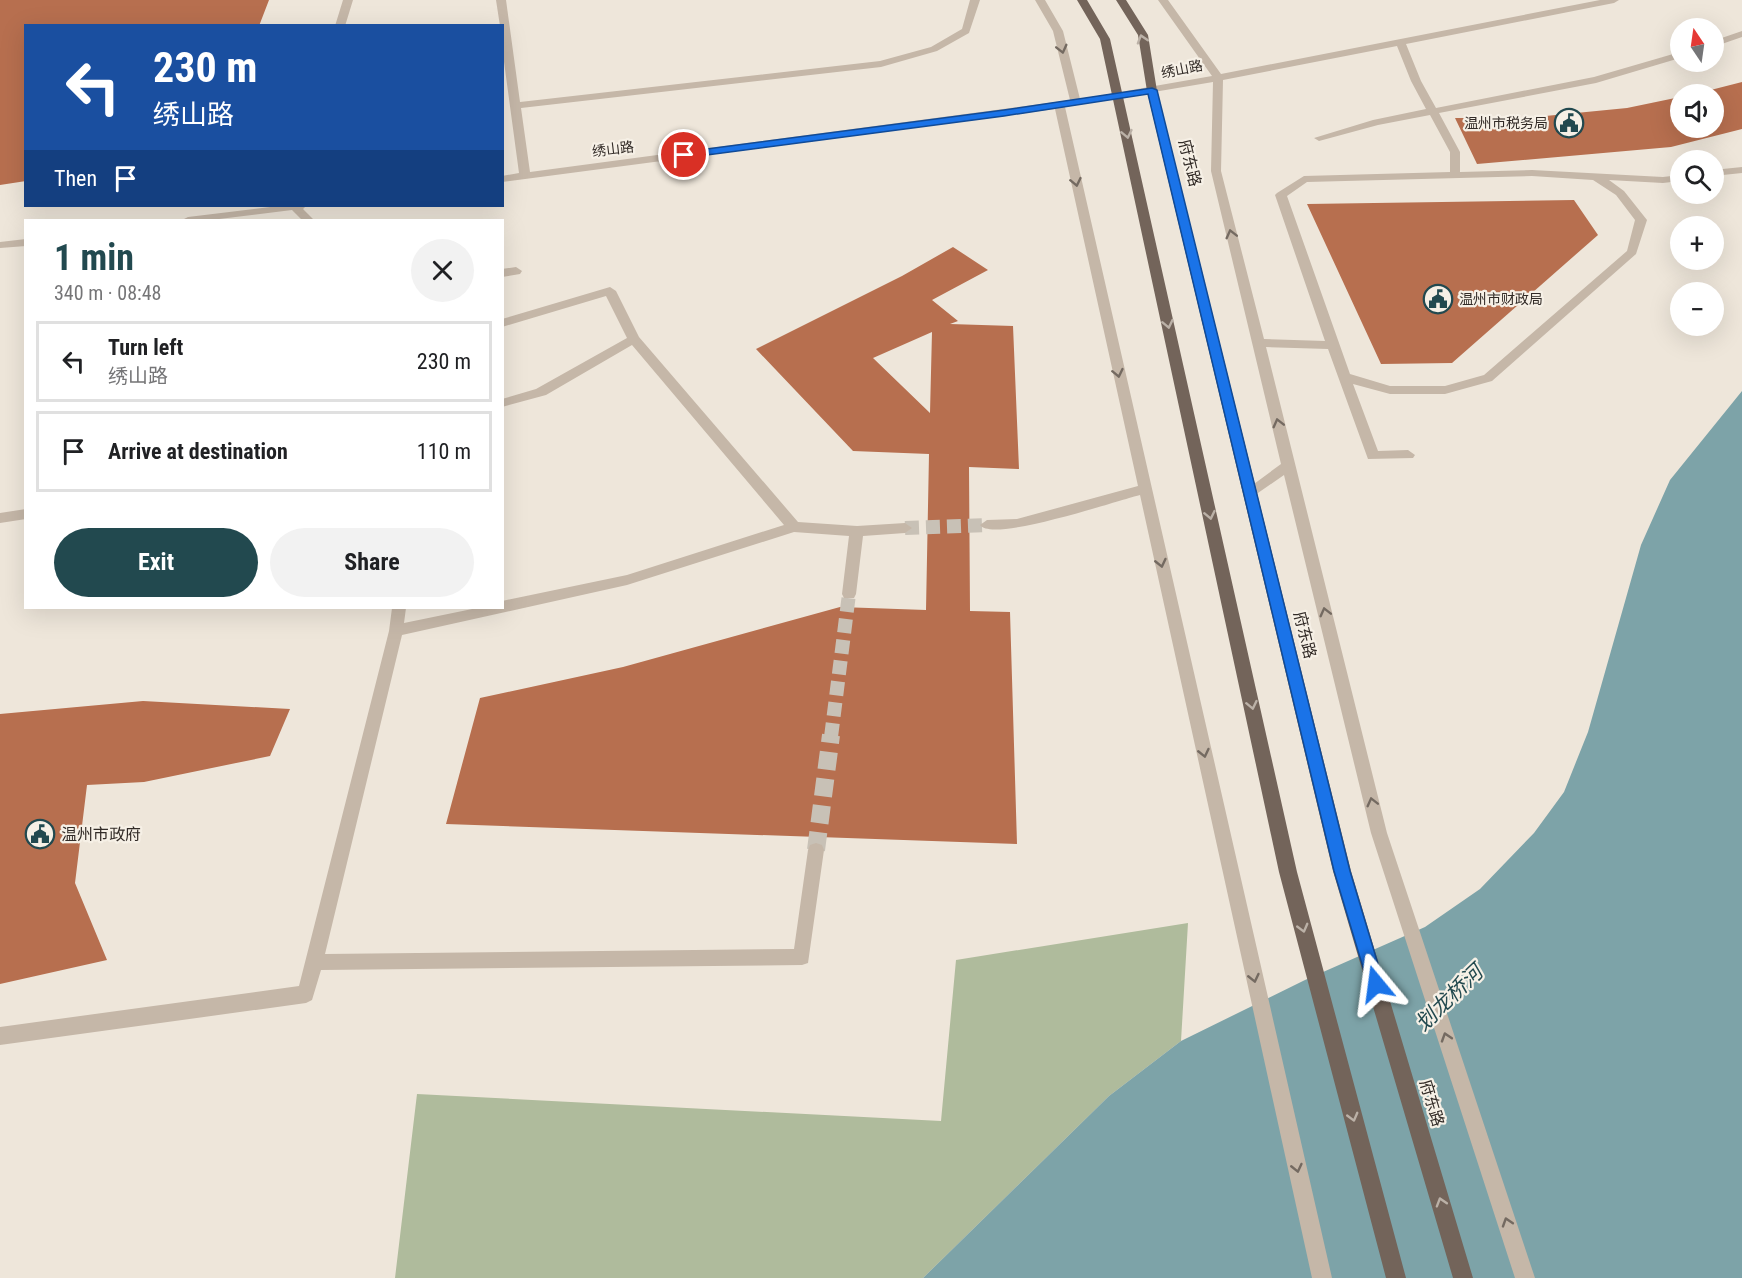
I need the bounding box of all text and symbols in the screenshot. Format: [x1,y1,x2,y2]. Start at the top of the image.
north arrow [1670,18,1724,72]
map controls [1670,18,1724,336]
one-way arrow [1137,34,1149,45]
text: 230 m [153,43,258,92]
one-way arrow [1055,44,1068,54]
icon: left [54,48,132,126]
street label: 绣山路 [1160,57,1204,81]
button: sound [1670,84,1724,138]
text: 绣山路 [153,99,234,131]
public building icon: 温州市税务局 [1553,107,1585,139]
place label: 温州市税务局 [1464,115,1548,131]
pin [658,129,709,180]
one-way arrow [1119,129,1132,139]
street label: 府东路 [1175,137,1205,189]
icon: arrive [667,138,700,171]
street label: 绣山路 [591,139,635,159]
button: search [1670,150,1724,204]
icon: arrive [109,162,142,195]
text: Then [54,166,97,191]
one-way arrow [1069,177,1082,187]
button: + [1670,216,1724,270]
one-way arrow [1226,229,1239,239]
text: 1 min [54,237,134,279]
button: close [411,239,474,302]
text: 340 m · 08:48 [54,281,161,305]
button: − [1670,282,1724,336]
public building icon: 温州市财政局 [1422,283,1454,315]
place label: 温州市财政局 [1459,291,1543,307]
one-way arrow [1161,319,1174,329]
text: Turn left [108,335,183,360]
icon: left [57,345,90,378]
text: 230 m [417,349,471,374]
text: 绣山路 [108,364,168,388]
one-way arrow [1111,367,1124,377]
one-way arrow [1272,418,1285,428]
icon: arrive [57,435,90,468]
text: Arrive at destination [108,439,288,464]
text: 110 m [417,439,471,464]
one-way arrow [1203,510,1216,520]
button: Exit [54,528,258,597]
button: Share [270,528,474,597]
one-way arrow [1153,558,1166,568]
one-way arrow [1319,608,1332,618]
street label: 府东路 [1290,609,1320,661]
one-way arrow [1245,700,1258,710]
one-way arrow [1196,748,1209,758]
one-way arrow [1366,797,1379,807]
public building icon: 温州市政府 [24,818,56,850]
place label: 温州市政府 [61,825,141,844]
one-way arrow [1296,923,1309,933]
position arrow [1344,952,1408,1016]
water label: 划龙桥河 [1410,957,1490,1036]
one-way arrow [1247,973,1260,983]
one-way arrow [1441,1032,1454,1043]
street label: 府东路 [1416,1077,1448,1129]
one-way arrow [1346,1112,1359,1122]
one-way arrow [1290,1163,1303,1173]
one-way arrow [1436,1197,1448,1208]
one-way arrow [1502,1217,1514,1228]

